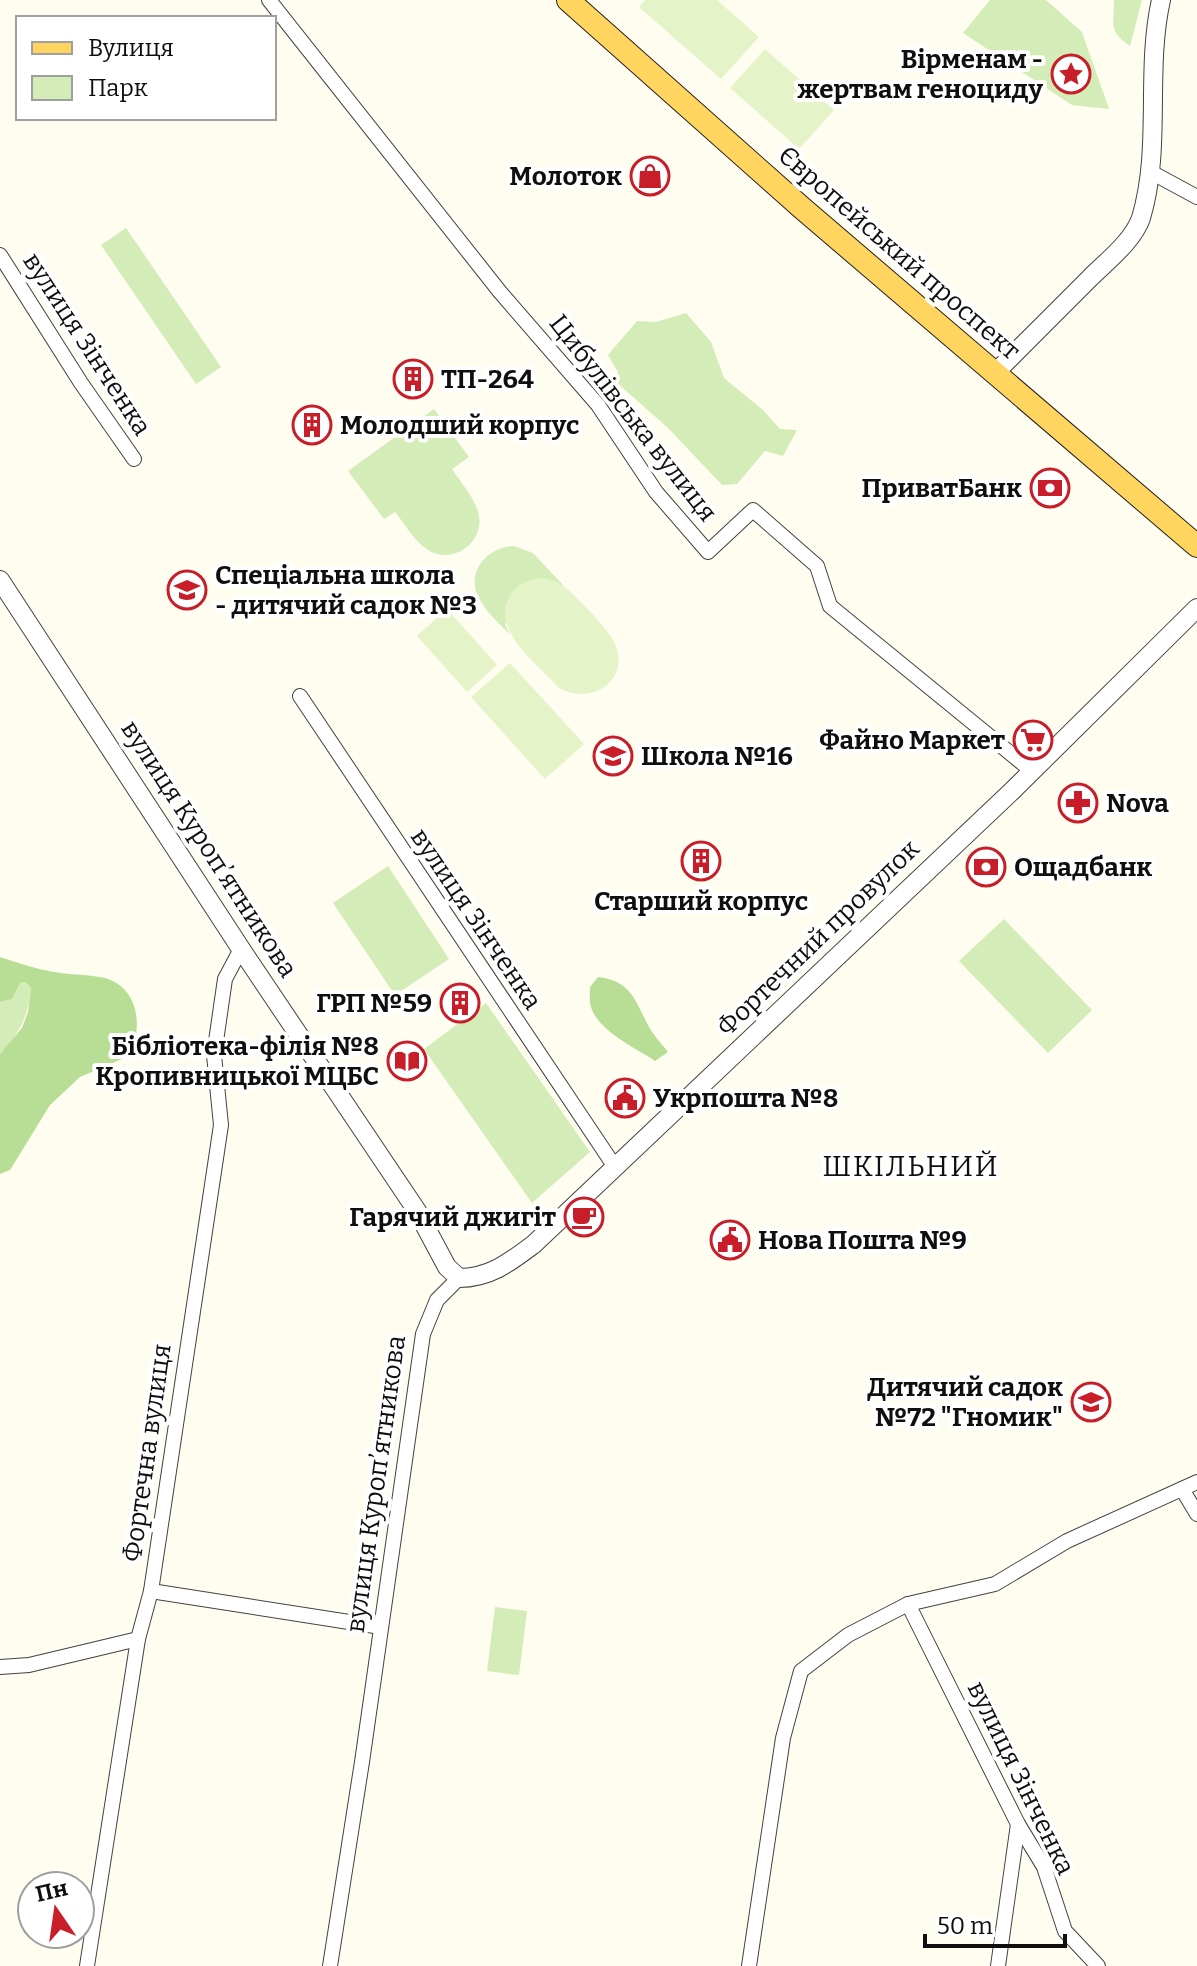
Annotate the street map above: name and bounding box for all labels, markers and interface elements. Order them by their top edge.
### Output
legend [16,16,276,120]
text: Вулиця [88,34,174,62]
place label: Вірменам - жертвам геноциду [797,44,1044,105]
place icon: Вірменам - жертвам геноциду [1050,53,1092,95]
text: Парк [88,74,148,102]
street label: Європейський проспект [772,140,1026,366]
shop icon: Молоток [629,155,671,197]
place label: Молоток [509,161,622,192]
street label: вулиця Зінченка [16,247,158,441]
street label: Цибулівська вулиця [543,308,723,528]
building icon: ТП-264 [392,358,434,400]
place label: ТП-264 [441,364,534,395]
building icon: Молодший корпус [291,404,333,446]
place label: Молодший корпус [340,410,579,441]
bank icon: ПриватБанк [1029,467,1071,509]
place label: ПриватБанк [862,473,1022,504]
place label: Спеціальна школа - дитячий садок №3 [215,560,477,621]
school or university icon: Спеціальна школа - дитячий садок №3 [166,569,208,611]
street label: вулиця Куропʼятникова [114,715,304,983]
supermarket icon: Файно Маркет [1012,719,1054,761]
place label: Файно Маркет [819,725,1005,756]
school or university icon: Школа №16 [592,735,634,777]
place label: Школа №16 [641,741,793,772]
pharmacy icon: Nova [1057,782,1099,824]
place label: Nova [1106,788,1169,819]
street label: вулиця Зінченка [404,823,548,1015]
street label: Фортечний провулок [710,833,926,1043]
building icon: Старший корпус [680,840,722,882]
bank icon: Ощадбанк [965,846,1007,888]
place label: Ощадбанк [1014,852,1152,883]
place label: Старший корпус [594,886,808,917]
building icon: ГРП №59 [439,982,481,1024]
place label: ГРП №59 [316,988,432,1019]
place label: Бібліотека-філія №8 Кропивницької МЦБС [95,1031,379,1092]
library icon: Бібліотека-філія №8 Кропивницької МЦБС [386,1040,428,1082]
public building icon: Укрпошта №8 [604,1077,646,1119]
place label: Укрпошта №8 [653,1083,838,1114]
district label: ШКІЛЬНИЙ [822,1150,1000,1183]
cafe icon: Гарячий джигіт [563,1196,605,1238]
place label: Гарячий джигіт [349,1202,556,1233]
public building icon: Нова Пошта №9 [709,1219,751,1261]
place label: Нова Пошта №9 [758,1225,967,1256]
street label: вулиця Куропʼятникова [340,1333,412,1635]
street label: Фортечна вулиця [116,1342,178,1564]
place label: Дитячий садок №72 "Гномик" [867,1372,1063,1433]
school or university icon: Дитячий садок №72 "Гномик" [1070,1381,1112,1423]
street label: вулиця Зінченка [961,1676,1081,1880]
north arrow [16,1870,96,1950]
text: Пн [33,1874,70,1908]
scale bar [925,1898,1065,1948]
text: 50 m [937,1912,993,1940]

